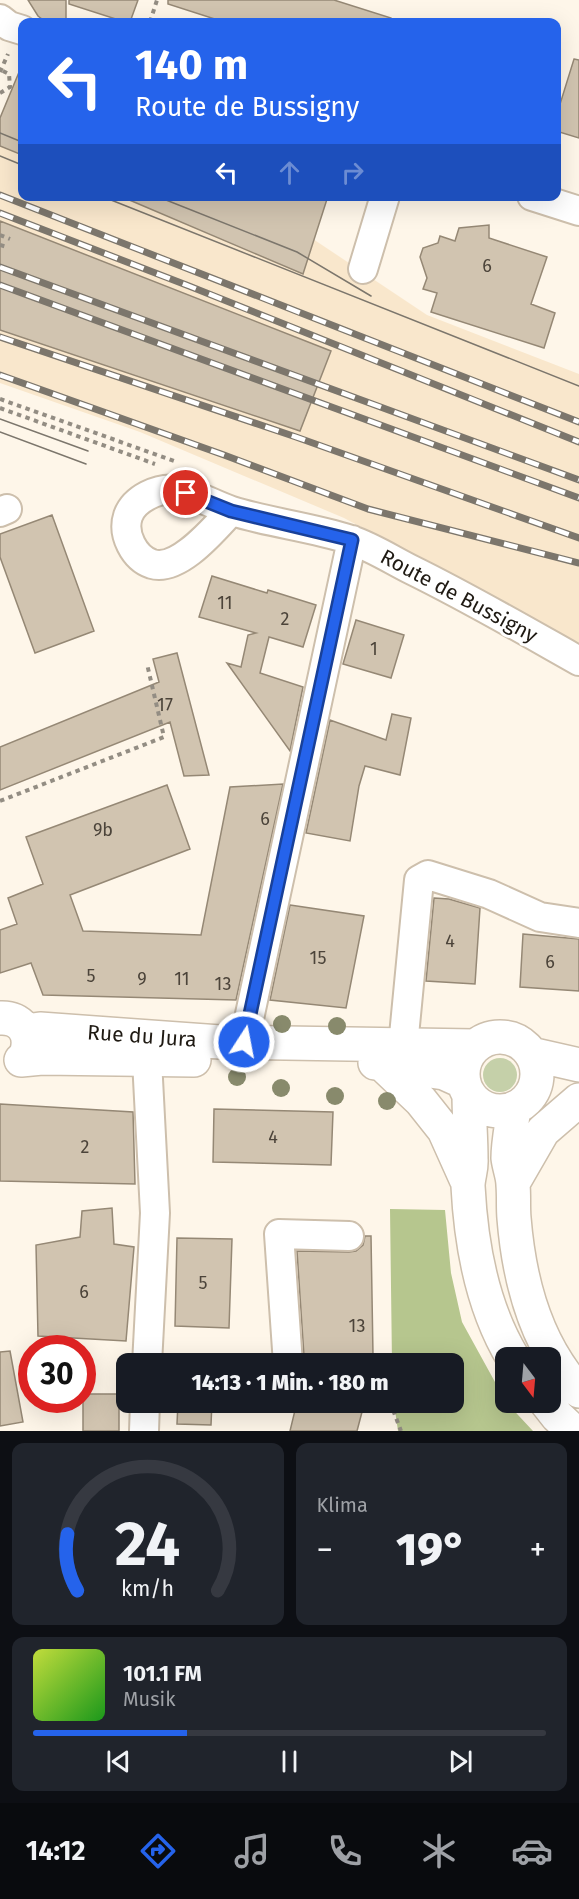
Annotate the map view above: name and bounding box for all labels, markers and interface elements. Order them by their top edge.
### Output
text: 140 m [135,40,248,90]
icon: left [36,42,114,120]
text: Route de Bussigny [135,91,359,123]
icon: left [210,156,243,189]
icon: ahead [273,156,306,189]
icon: right [336,156,369,189]
house number: 6 [482,255,492,277]
pin [160,467,211,518]
icon: arrive [169,476,202,509]
street label: Route de Bussigny [376,544,543,649]
house number: 11 [217,592,233,614]
house number: 2 [281,608,290,630]
house number: 1 [370,638,378,660]
house number: 17 [157,694,173,716]
house number: 6 [260,808,270,830]
house number: 9b [93,819,113,841]
house number: 4 [445,930,455,952]
house number: 15 [310,947,326,969]
house number: 6 [545,951,555,973]
house number: 5 [86,965,96,987]
house number: 9 [137,968,147,990]
house number: 11 [174,968,190,990]
house number: 13 [215,973,231,995]
position arrow [212,1010,276,1074]
street label: Rue du Jura [86,1019,198,1053]
house number: 4 [268,1126,278,1148]
house number: 2 [81,1136,90,1158]
house number: 5 [198,1272,208,1294]
house number: 6 [79,1281,89,1303]
house number: 13 [349,1315,365,1337]
speed limit sign: 30 [18,1335,96,1413]
north arrow [495,1347,561,1413]
map controls [495,1347,561,1413]
text: 14:13 · 1 Min. · 180 m [191,1369,389,1396]
text: Klima [317,1493,368,1517]
text: 24 [115,1507,181,1582]
text: 19° [396,1523,466,1577]
text: − [317,1530,333,1570]
text: + [530,1530,546,1570]
text: km/h [121,1576,174,1602]
text: 101.1 FM [123,1660,202,1687]
text: Musik [123,1687,175,1711]
icon: previous [102,1745,135,1778]
icon: pause [273,1745,306,1778]
icon: next [444,1745,477,1778]
icon: directions [137,1830,179,1872]
icon: music [231,1830,273,1872]
icon: phone [324,1830,366,1872]
icon: climate [418,1830,460,1872]
icon: car [511,1830,553,1872]
text: 14:12 [26,1835,86,1867]

